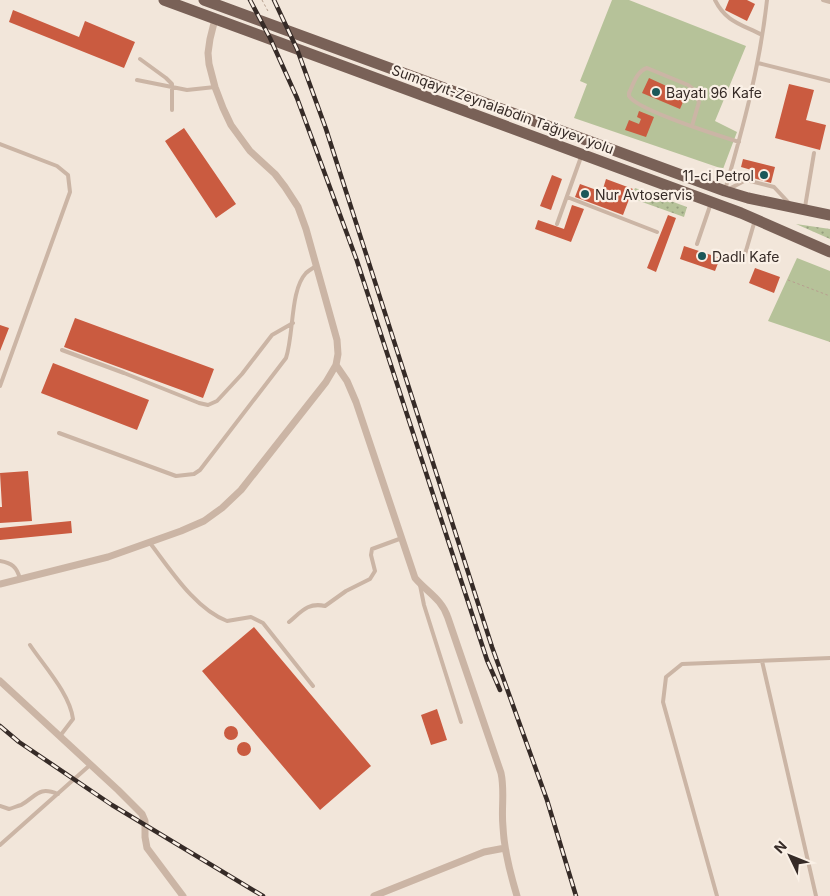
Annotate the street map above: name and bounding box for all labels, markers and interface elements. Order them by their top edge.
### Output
street label: Sumqayıt-Zeynalabdin Tağıyev yolu [390,61,616,157]
place label: Bayatı 96 Kafe [666,84,762,101]
marker: Bayatı 96 Kafe [650,86,662,98]
place label: 11-ci Petrol [682,167,754,184]
marker: 11-ci Petrol [758,169,770,181]
place label: Nur Avtoservis [595,186,692,203]
marker: Nur Avtoservis [579,188,591,200]
place label: Dadlı Kafe [712,248,779,265]
marker: Dadlı Kafe [696,250,708,262]
north arrow [765,831,815,881]
text: N [770,837,790,856]

